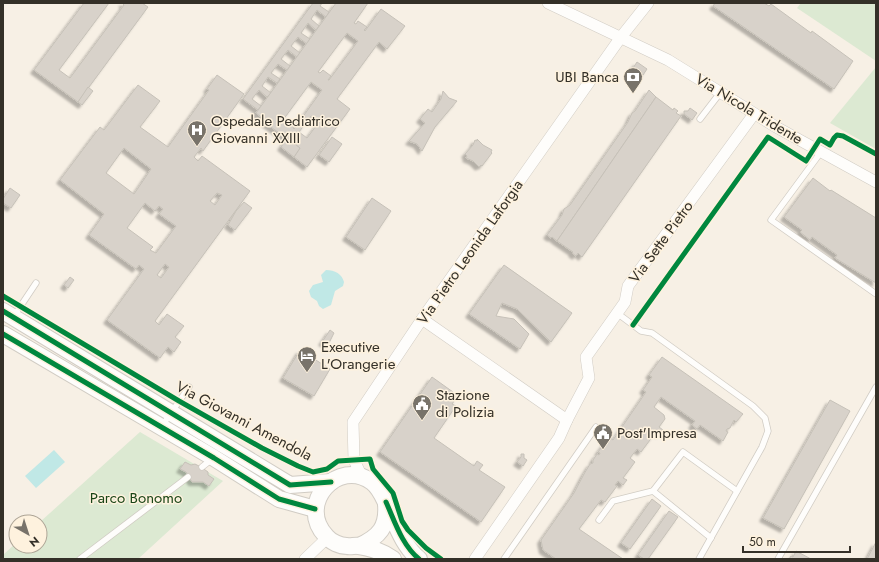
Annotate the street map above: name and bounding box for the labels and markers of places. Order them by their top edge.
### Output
place label: UBI Banca [555,66,619,88]
bank icon: UBI Banca [622,66,644,94]
place label: Ospedale Pediatrico Giovanni XXIII [211,110,340,149]
hospital icon: Ospedale Pediatrico Giovanni XXIII [186,119,208,147]
place label: Executive L'Orangerie [321,336,396,375]
hotel icon: Executive L'Orangerie [296,345,318,373]
place label: Stazione di Polizia [436,384,494,423]
public building icon: Stazione di Polizia [411,393,433,421]
public building icon: Post'Impresa [592,422,614,450]
place label: Post'Impresa [617,422,697,444]

